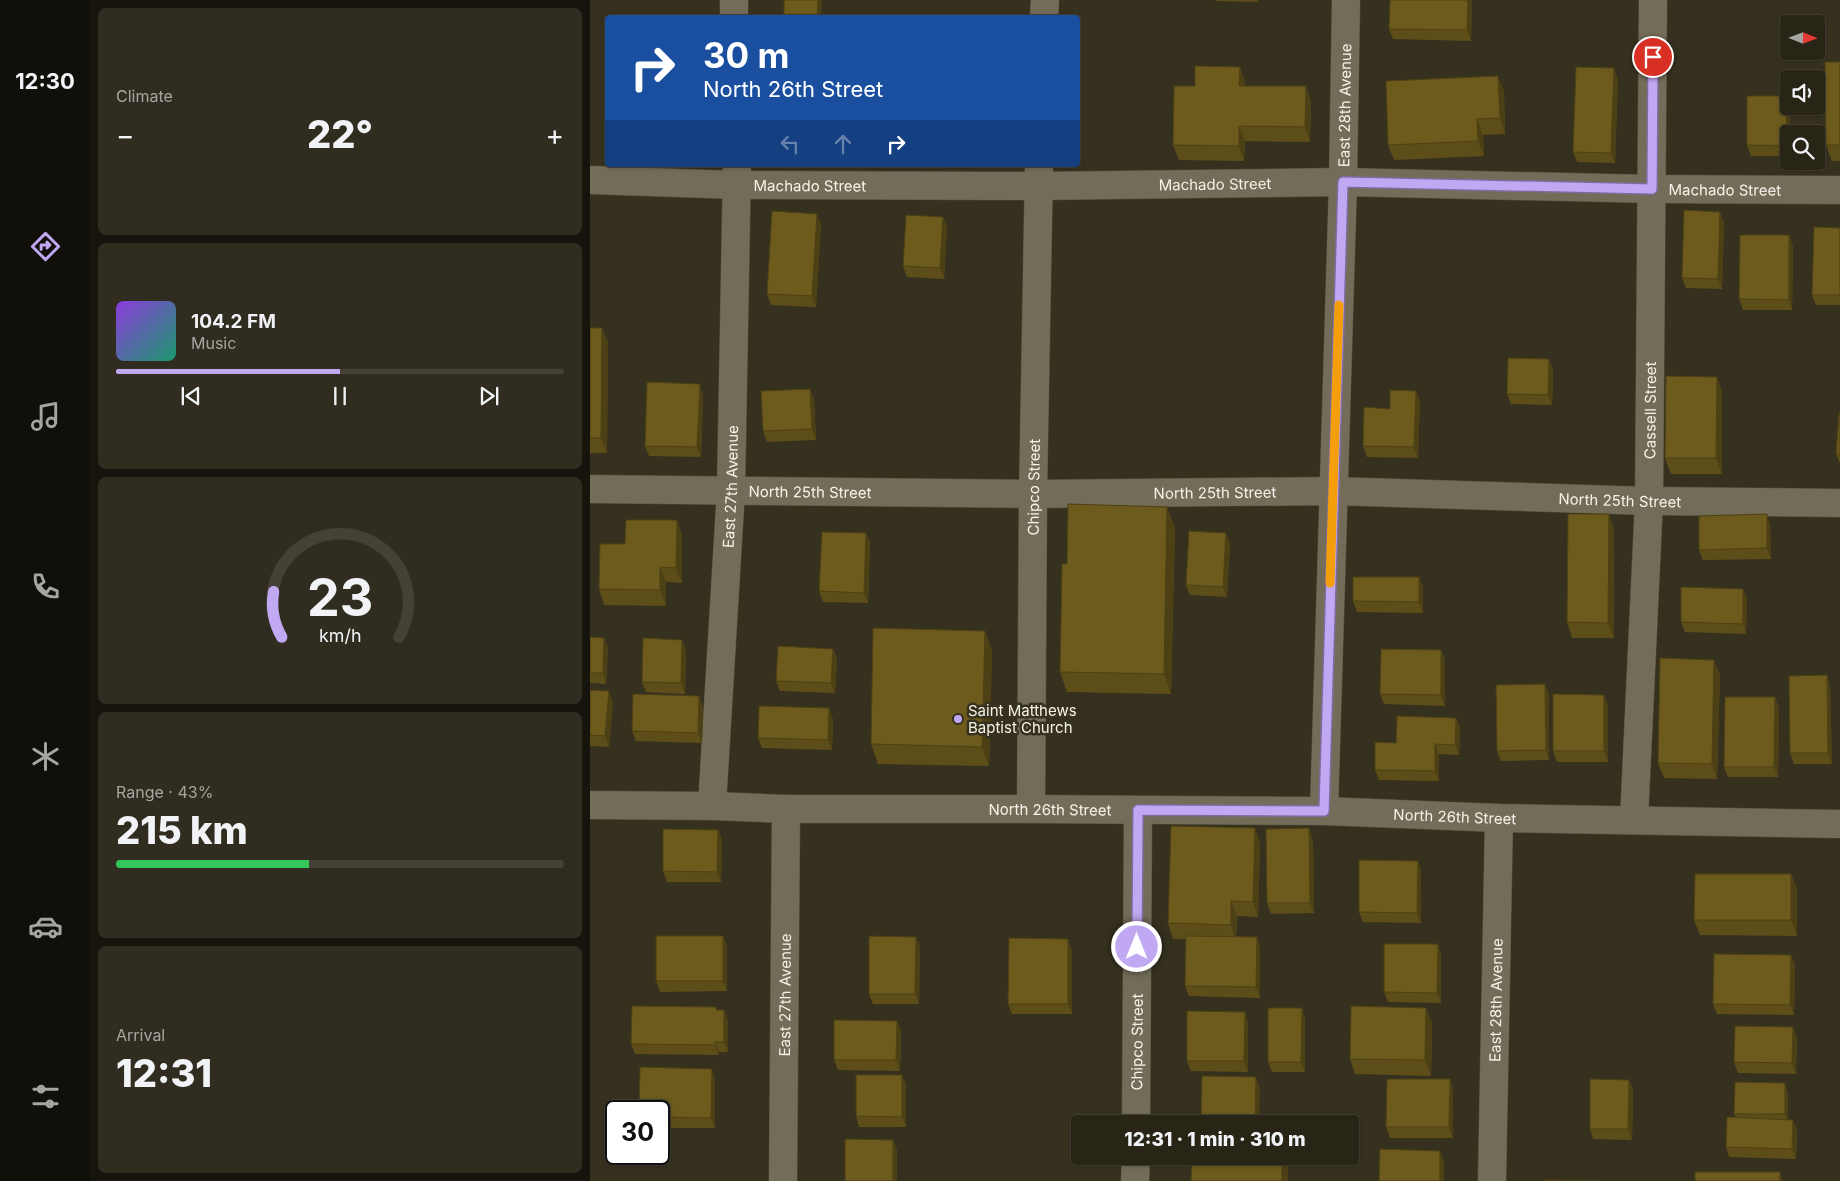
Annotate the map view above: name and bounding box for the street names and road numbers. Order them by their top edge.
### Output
street label: East 28th Avenue [1334,43,1355,167]
street label: Machado Street [1158,173,1271,194]
street label: Machado Street [754,176,866,195]
street label: Machado Street [1668,180,1781,199]
street label: Cassell Street [1640,361,1660,459]
street label: East 27th Avenue [718,425,742,549]
street label: Chipco Street [1023,438,1044,535]
street label: North 25th Street [748,481,872,502]
street label: North 25th Street [1153,482,1277,502]
street label: North 25th Street [1558,489,1681,511]
street label: North 26th Street [988,800,1112,819]
street label: North 26th Street [1393,804,1517,828]
street label: East 27th Avenue [775,933,794,1057]
street label: East 28th Avenue [1485,938,1506,1062]
street label: Chipco Street [1127,993,1146,1090]

